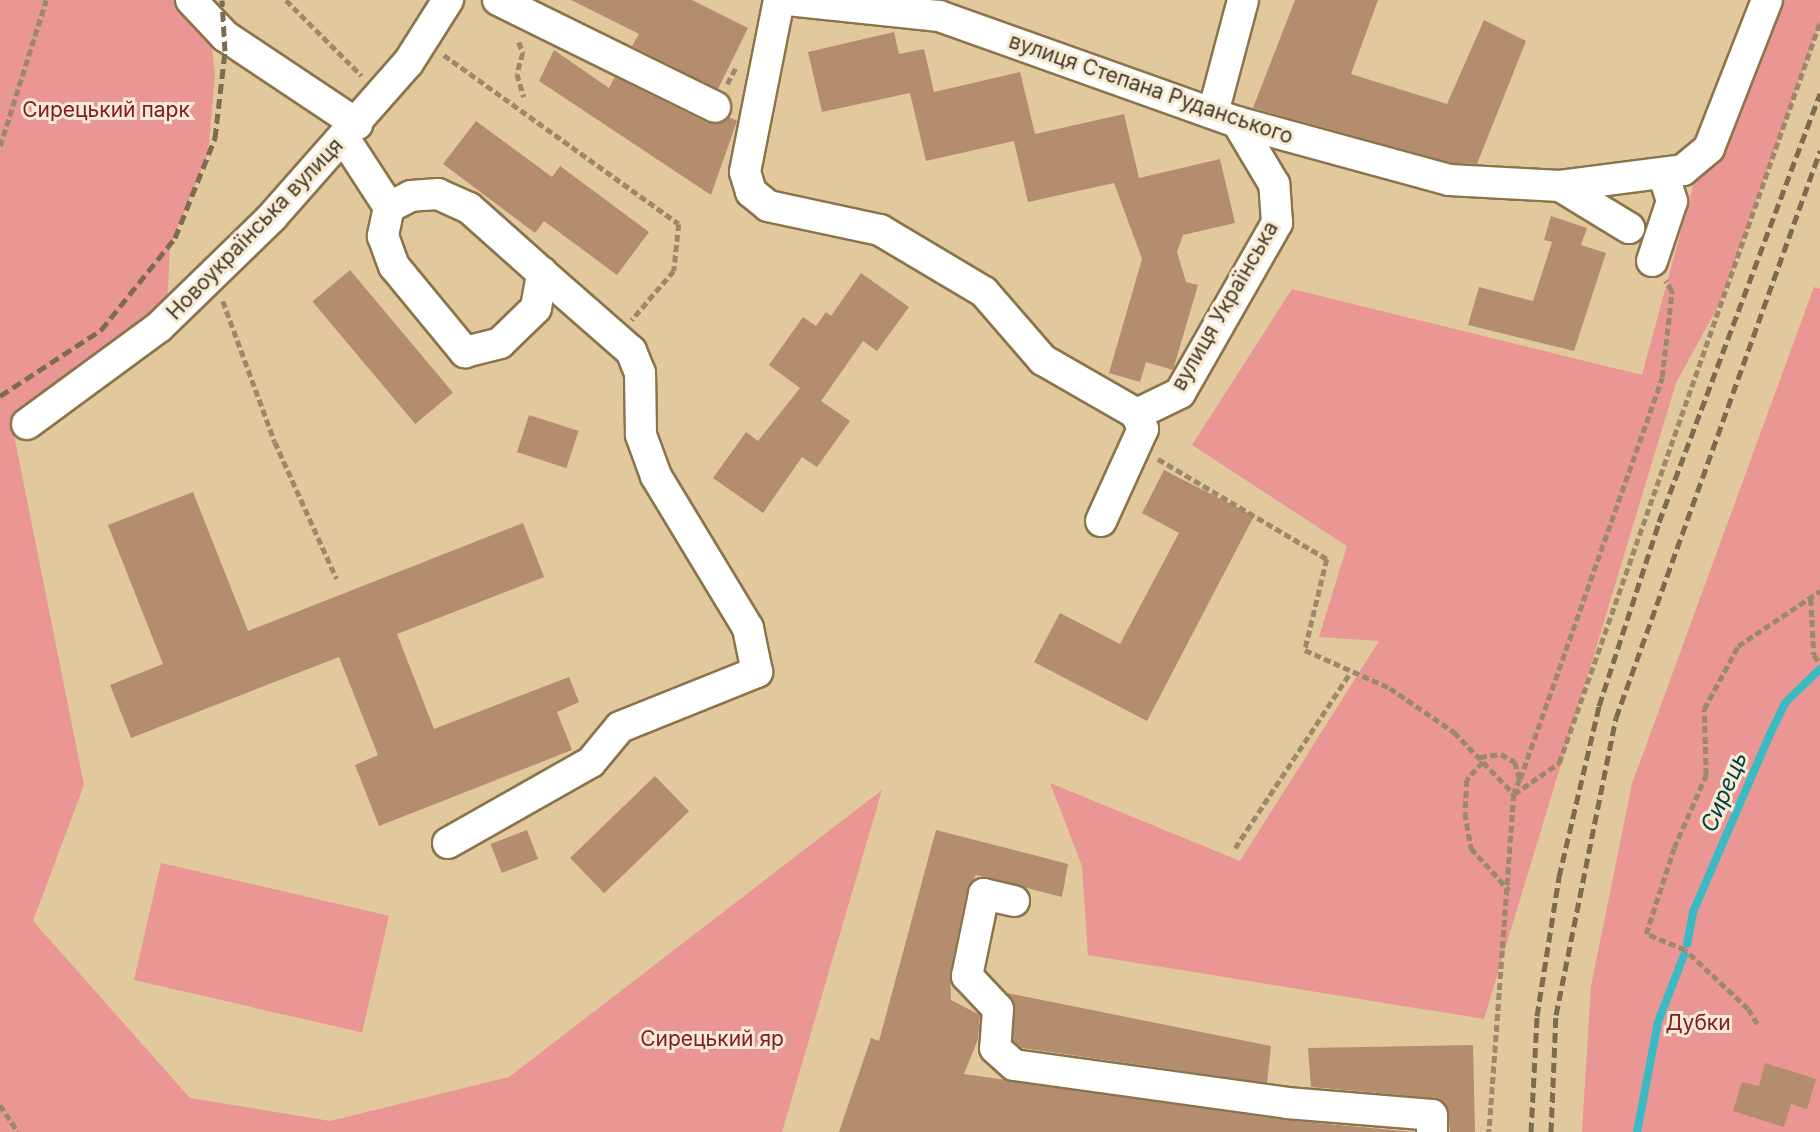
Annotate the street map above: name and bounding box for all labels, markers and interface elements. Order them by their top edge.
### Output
street label: вулиця Степана Руданського [1006,28,1296,150]
park label: Сирецький парк [22,97,190,123]
street label: Новоукраїнська вулиця [162,133,348,325]
street label: вулиця Українська [1166,217,1284,395]
water label: Сирець [1695,748,1753,836]
park label: Дубки [1665,1010,1731,1036]
park label: Сирецький яр [640,1026,784,1052]

